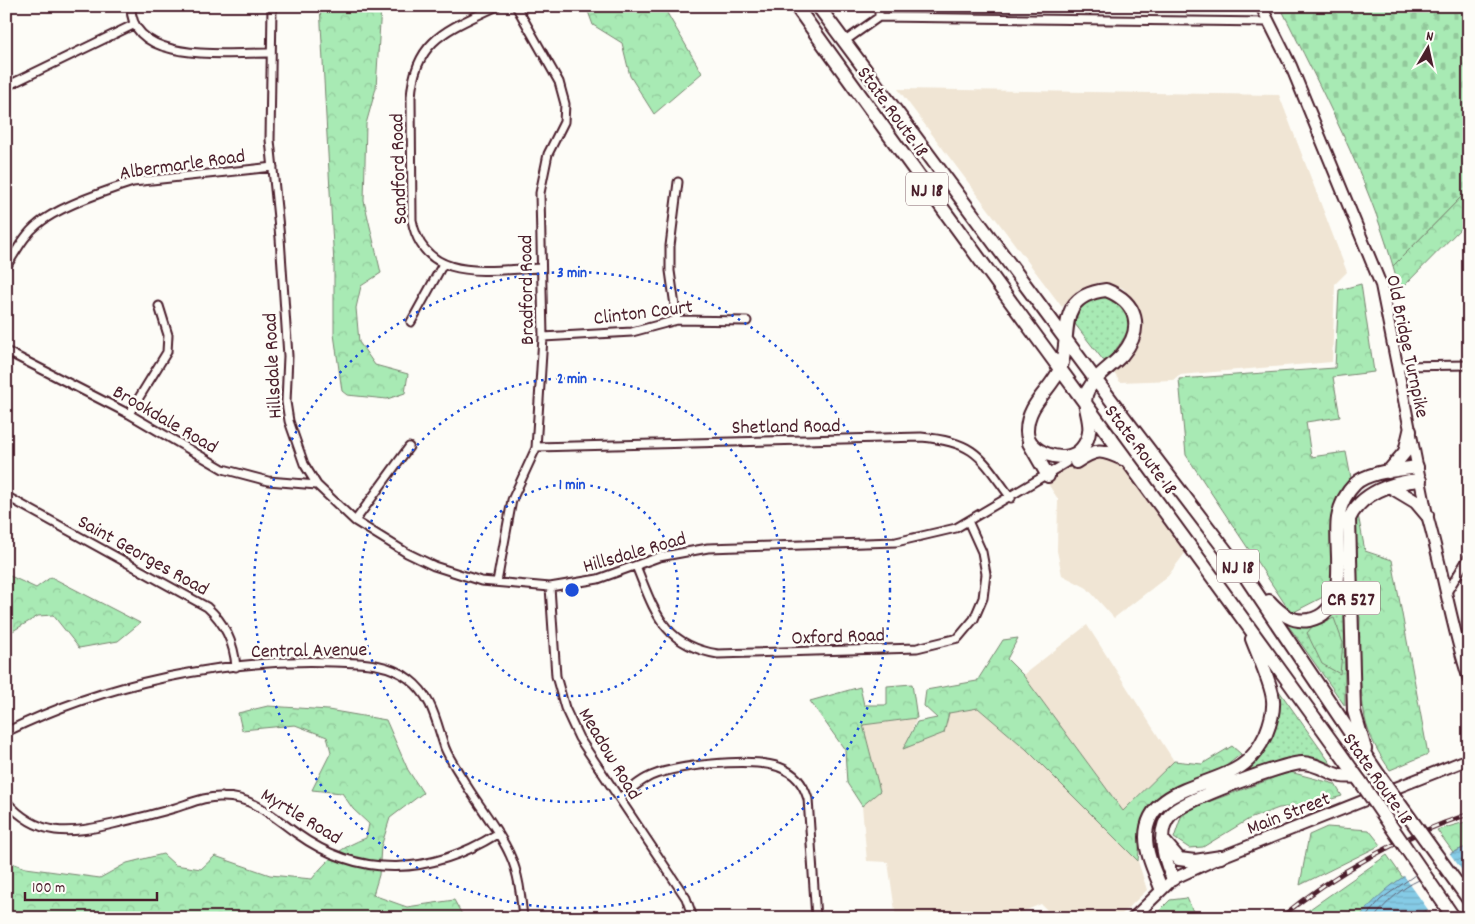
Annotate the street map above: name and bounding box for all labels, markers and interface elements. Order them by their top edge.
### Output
north arrow [1402,22,1452,72]
text: N [1425,27,1435,48]
street label: State Route 18 [849,61,934,164]
street label: Sandford Road [384,113,416,225]
street label: Albermarle Road [118,143,247,189]
road number: NJ 18 [906,172,948,205]
street label: Bradford Road [513,235,543,345]
text: 3 min [557,263,587,285]
street label: Old Bridge Turnpike [1377,273,1435,421]
street label: Clinton Court [592,294,695,334]
street label: Hillsdale Road [257,312,291,420]
text: 2 min [557,369,587,391]
street label: Brookdale Road [107,379,222,462]
street label: State Route 18 [1096,400,1183,502]
street label: Shetland Road [731,413,841,443]
text: 1 min [559,475,585,497]
street label: Saint Georges Road [72,509,213,604]
street label: Hillsdale Road [580,526,690,582]
road number: NJ 18 [1217,550,1259,582]
centre of rings [563,581,581,599]
road number: CR 527 [1322,582,1380,614]
street label: Oxford Road [791,622,885,654]
street label: Central Avenue [251,637,368,667]
street label: Meadow Road [570,703,647,806]
street label: State Route 18 [1334,728,1419,831]
street label: Myrtle Road [255,782,346,853]
street label: Main Street [1243,786,1335,843]
scale bar [25,869,158,901]
text: 100 m [32,878,65,900]

